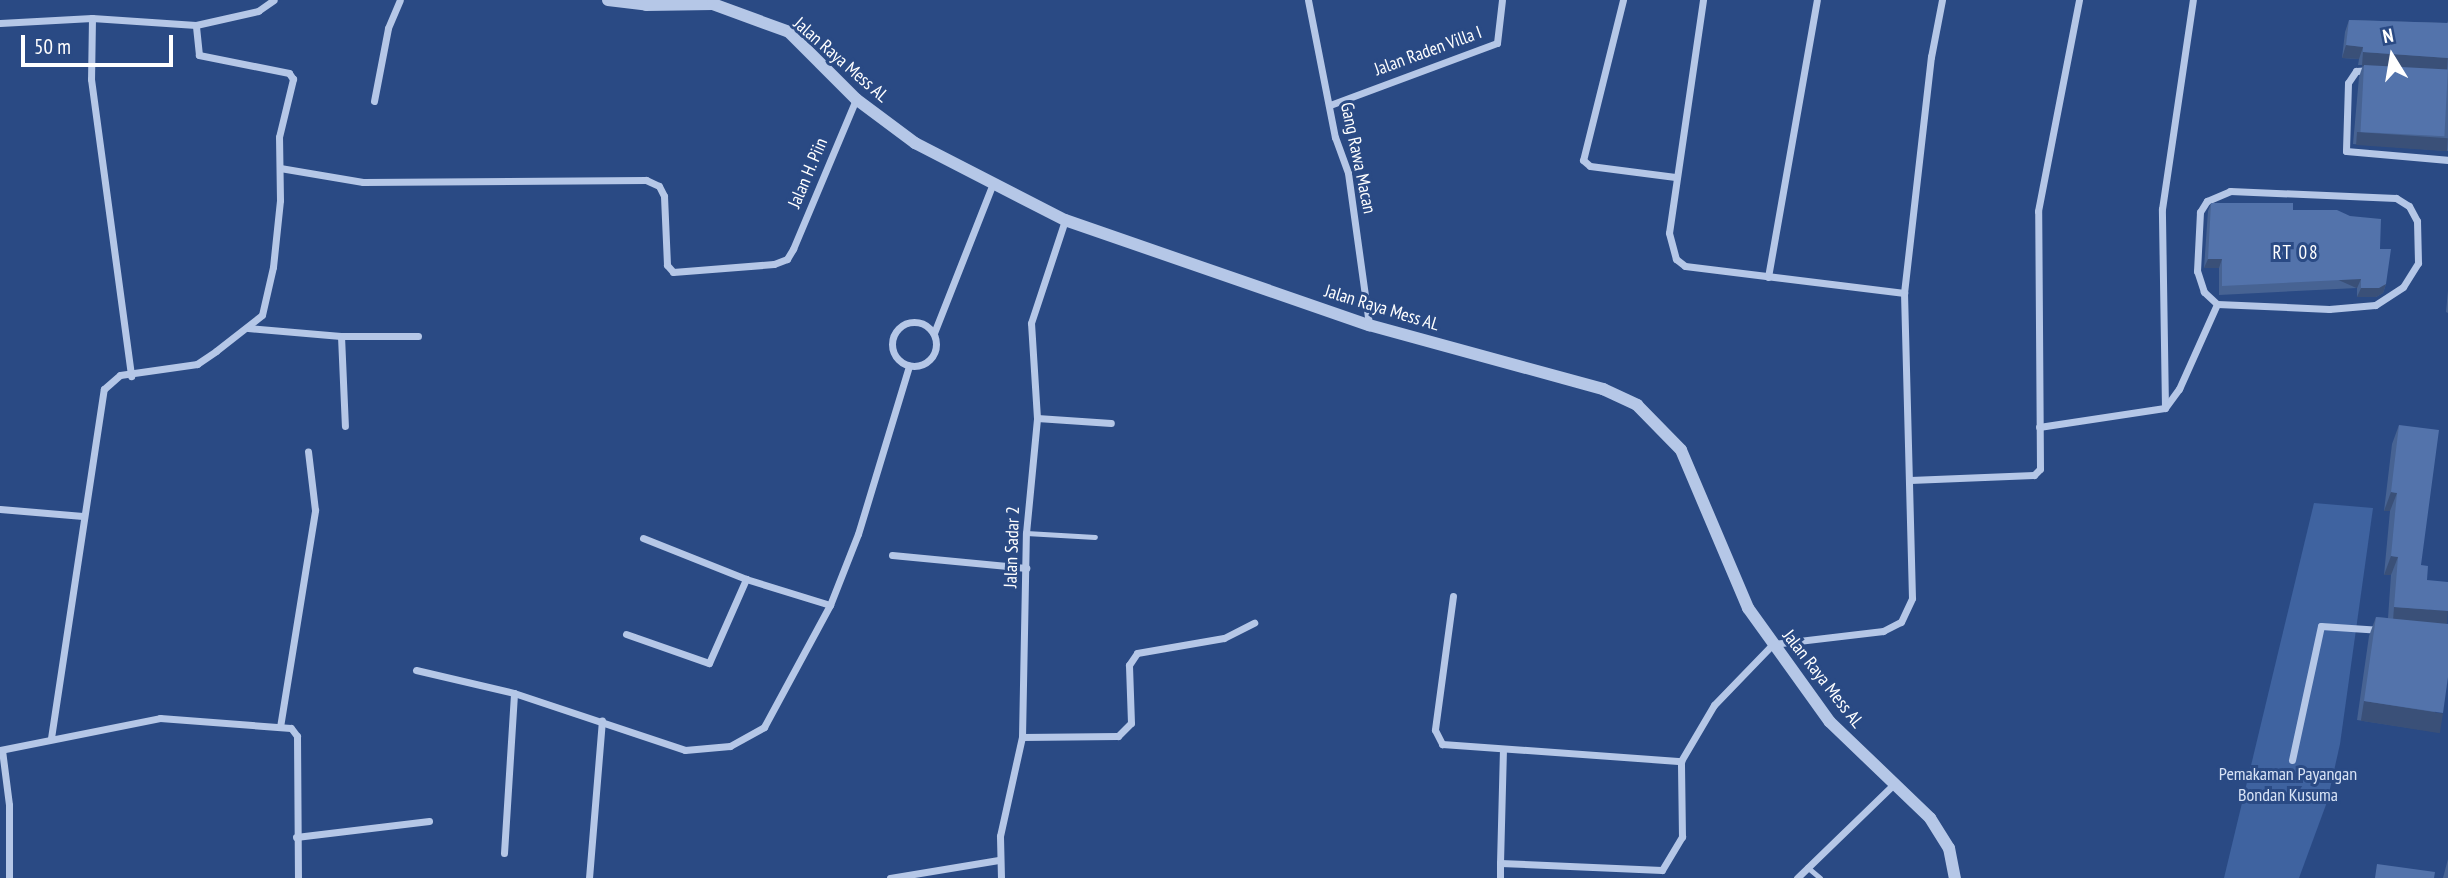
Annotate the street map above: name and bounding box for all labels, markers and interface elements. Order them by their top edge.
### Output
street label: Jalan Raya Mess AL [789,13,893,107]
scale bar [24,21,177,65]
street label: Jalan Raden Villa I [1371,21,1485,81]
north arrow [2357,21,2427,91]
text: N [2381,23,2395,48]
text: 50 m [34,33,71,60]
street label: Gang Rawa Macan [1336,100,1380,216]
street label: Jalan H. Piin [783,134,833,212]
district label: RT 08 [2273,242,2319,264]
street label: Jalan Raya Mess AL [1322,280,1442,336]
street label: Jalan Sadar 2 [1000,506,1024,588]
street label: Jalan Raya Mess AL [1778,625,1868,733]
park label: Pemakaman Payangan Bondan Kusuma [2219,764,2357,806]

